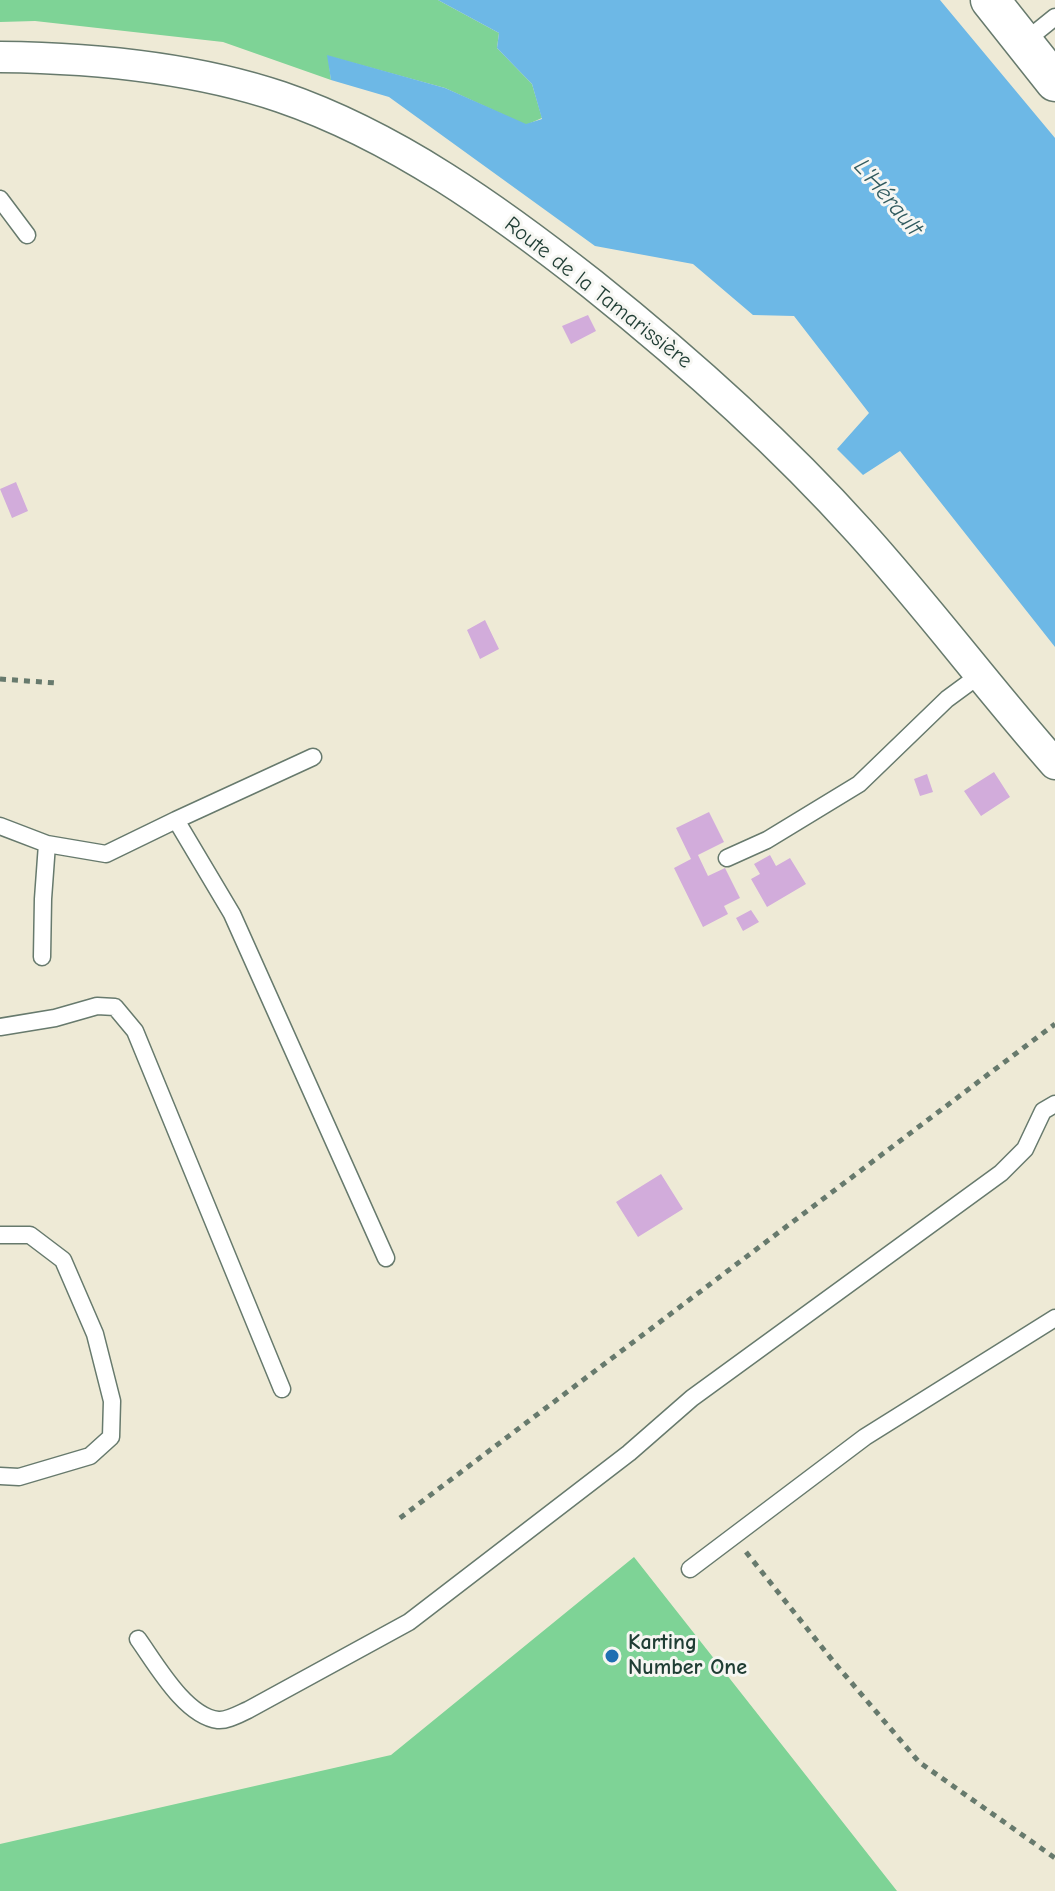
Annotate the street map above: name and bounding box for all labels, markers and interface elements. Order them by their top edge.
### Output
water label: L'Hérault [847,153,929,243]
street label: Route de la Tamarissière [499,211,697,375]
place label: Karting Number One [628,1630,747,1682]
marker: Karting Number One [603,1647,621,1665]

